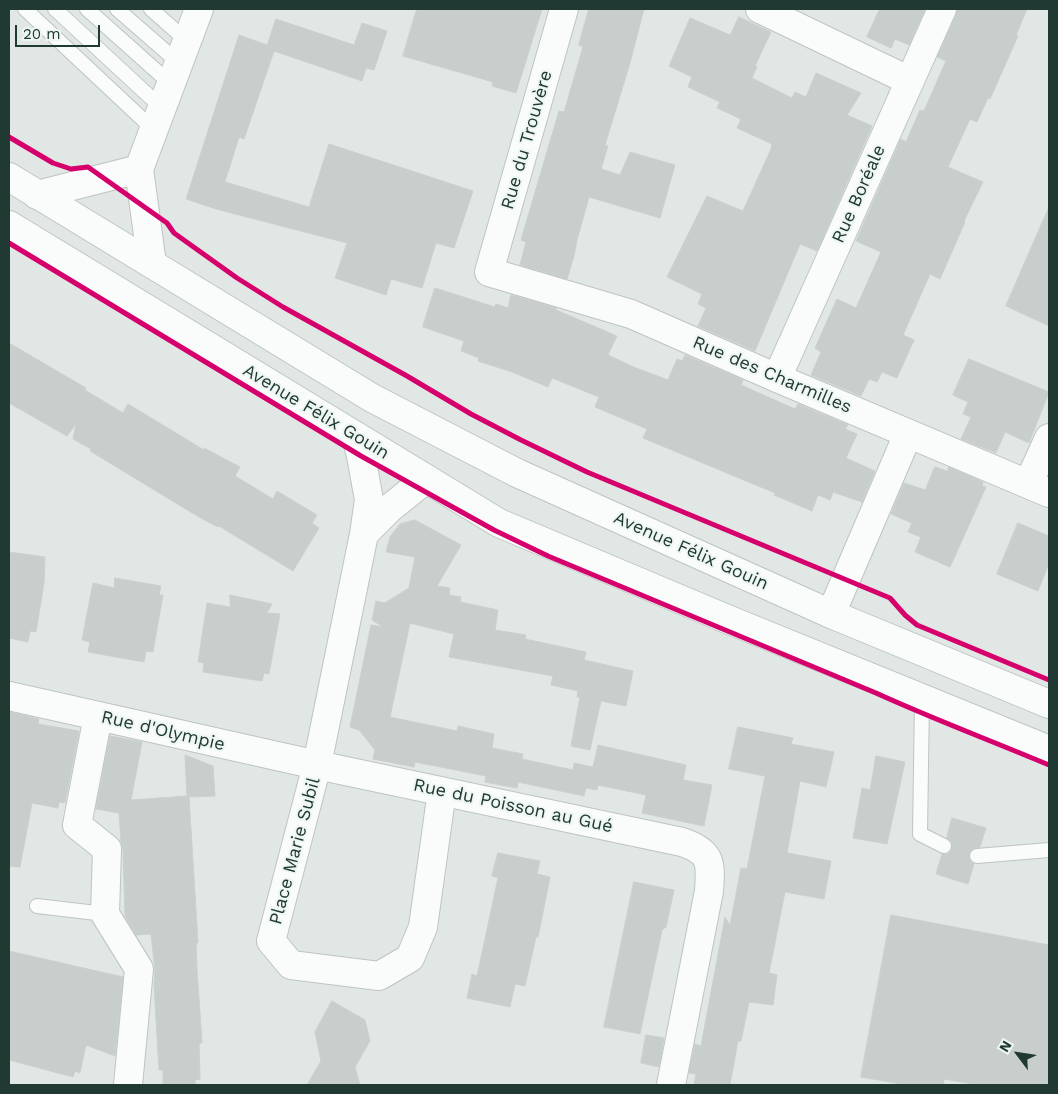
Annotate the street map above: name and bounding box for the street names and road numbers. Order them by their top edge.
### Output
street label: Rue du Trouvère [497,68,557,212]
street label: Rue Boréale [828,141,890,247]
street label: Rue des Charmilles [689,332,855,418]
street label: Avenue Félix Gouin [239,360,393,464]
street label: Avenue Félix Gouin [610,507,772,595]
street label: Rue d'Olympie [99,706,227,756]
street label: Rue du Poisson au Gué [411,774,615,838]
street label: Place Marie Subil [265,775,325,927]

